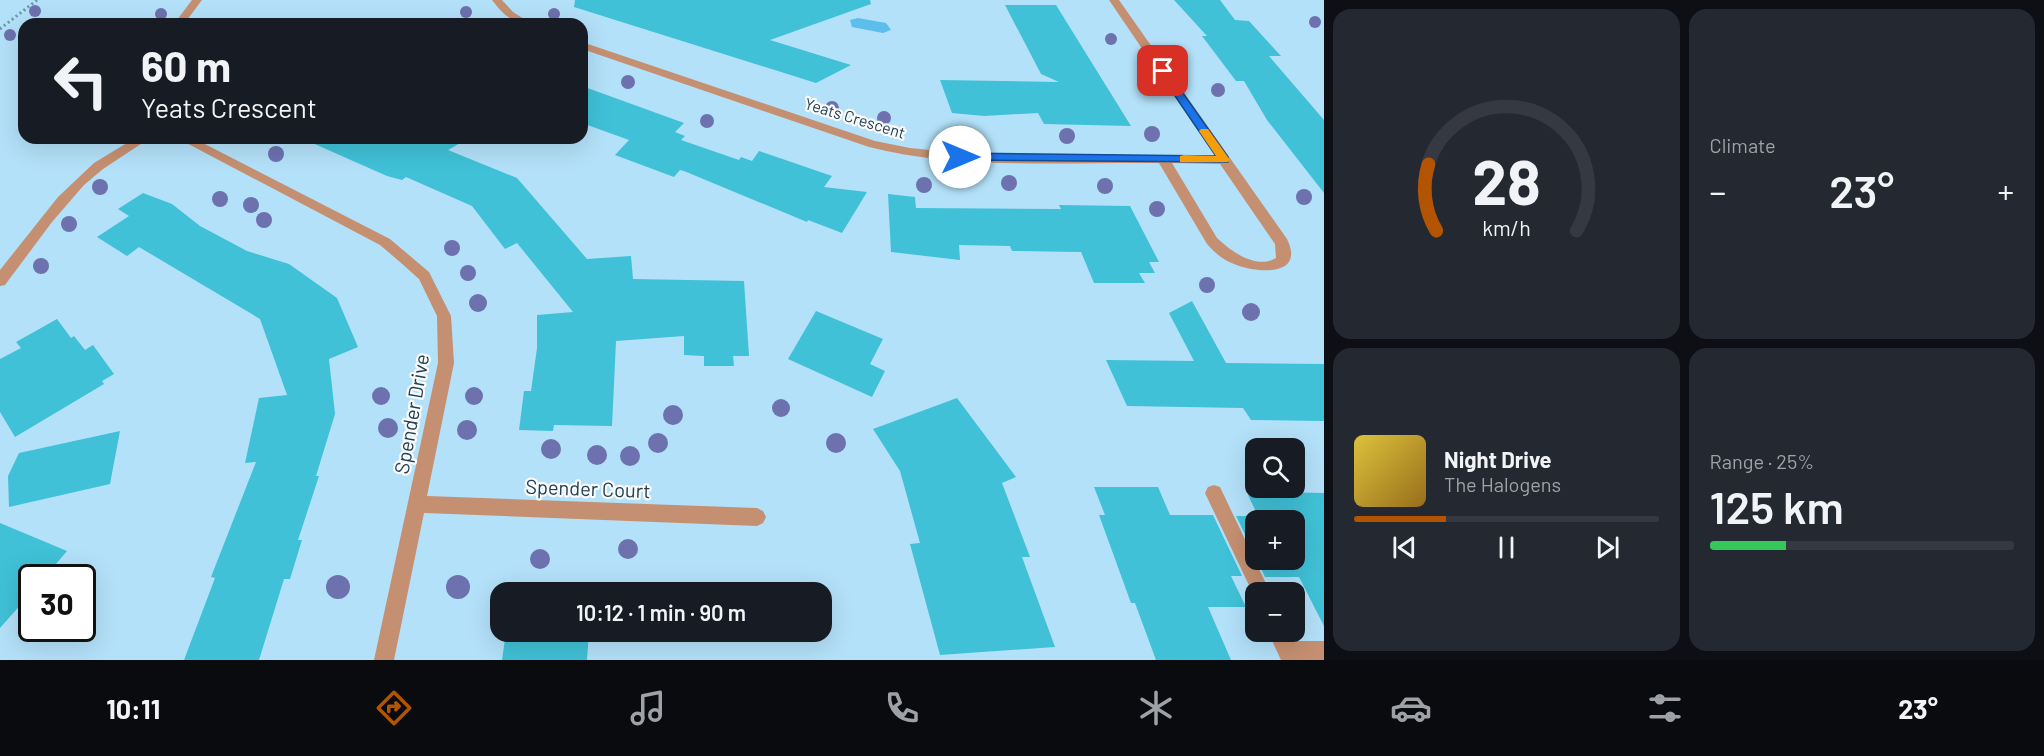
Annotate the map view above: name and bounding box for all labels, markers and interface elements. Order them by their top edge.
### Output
text: 60 m [141,40,231,90]
icon: left [42,42,120,120]
pin [1137,45,1188,96]
icon: arrive [1146,54,1179,87]
text: Yeats Crescent [141,91,317,123]
street label: Yeats Crescent [803,93,908,142]
position arrow [928,125,992,189]
text: Climate [1710,133,1776,157]
text: 28 [1472,143,1541,217]
text: 23° [1829,163,1894,217]
text: − [1710,171,1726,211]
text: + [1998,171,2014,211]
text: km/h [1482,215,1531,240]
street label: Spender Drive [389,352,433,476]
map controls [1245,438,1305,642]
button: search [1245,438,1305,498]
text: Night Drive [1444,446,1552,472]
text: Range · 25% [1710,449,1814,473]
text: The Halogens [1444,472,1561,496]
street label: Spender Court [525,474,651,502]
text: 125 km [1710,479,1844,533]
button: + [1245,510,1305,570]
icon: previous [1388,531,1421,564]
icon: pause [1490,531,1523,564]
icon: next [1591,531,1624,564]
speed limit sign: 30 [18,564,96,642]
button: − [1245,582,1305,642]
text: 10:12 · 1 min · 90 m [576,599,746,625]
icon: directions [373,687,415,729]
icon: music [627,687,669,729]
icon: phone [881,687,923,729]
icon: climate [1135,687,1177,729]
icon: car [1390,687,1432,729]
icon: filters [1644,687,1686,729]
text: 10:11 [106,692,160,724]
text: 23° [1898,692,1938,724]

